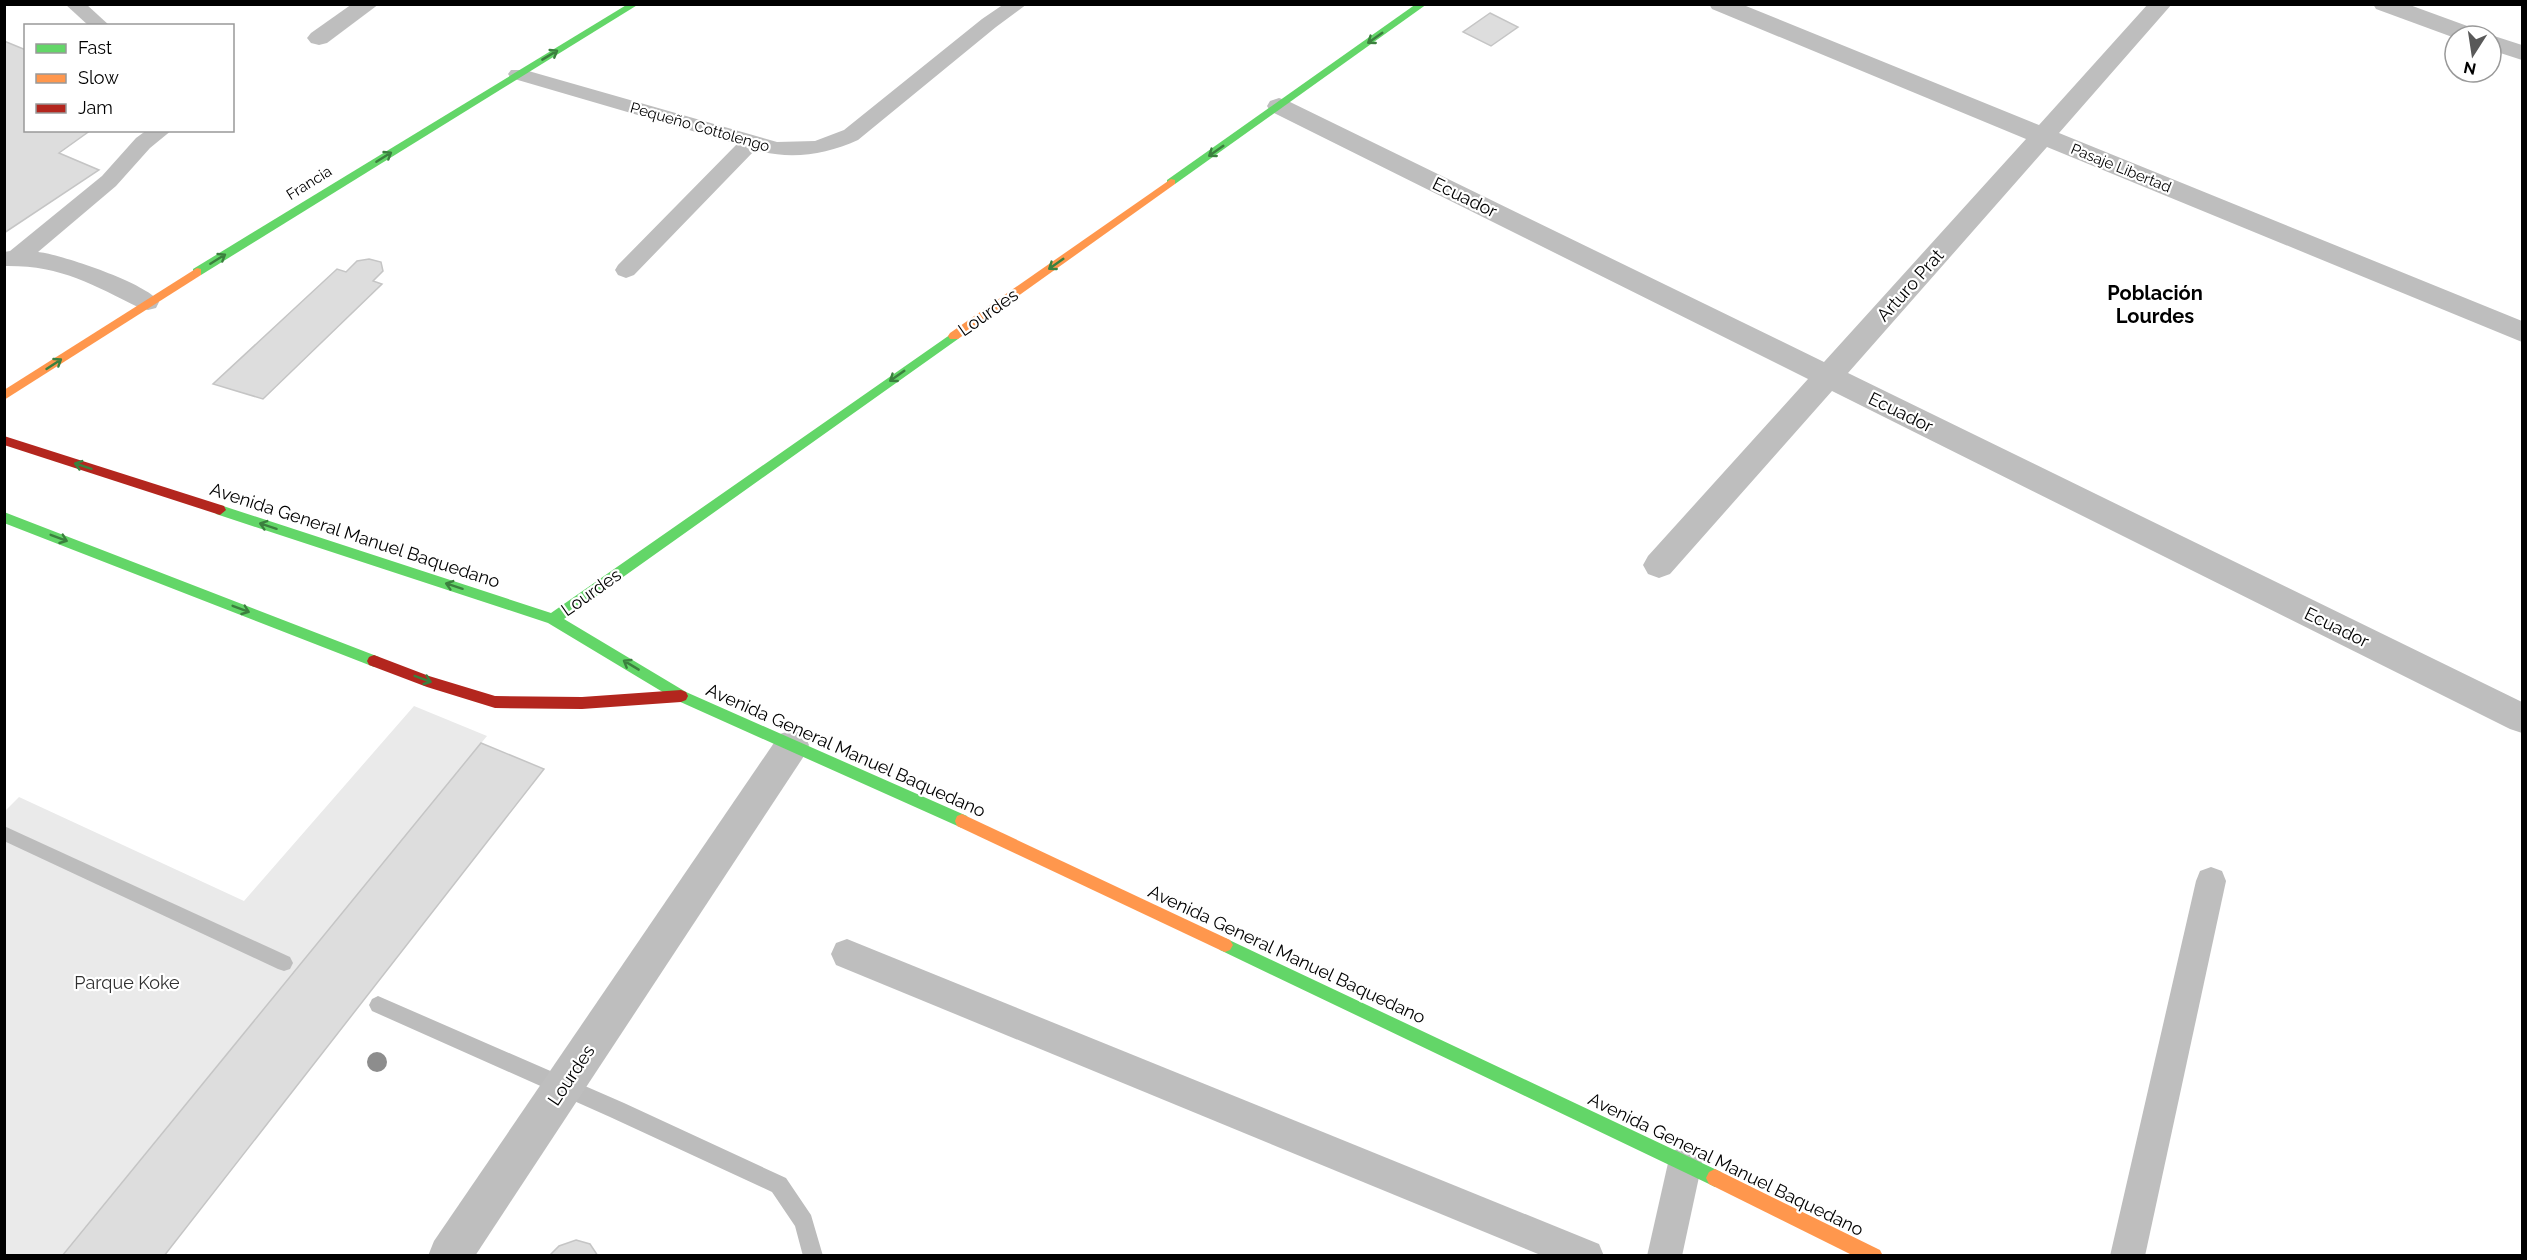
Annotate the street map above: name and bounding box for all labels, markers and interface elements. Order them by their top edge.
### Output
legend [24,24,234,132]
north arrow [2443,24,2503,84]
one-way arrow [1367,32,1383,44]
text: Fast [78,37,112,58]
one-way arrow [541,49,558,61]
text: N [2462,58,2478,79]
text: Slow [78,67,119,88]
text: Jam [78,97,113,118]
street label: Pequeño Cottolengo [628,98,772,156]
street label: Pasaje Libertad [2068,140,2174,196]
one-way arrow [1208,145,1224,157]
one-way arrow [375,150,392,162]
street label: Francia [283,162,335,204]
street label: Ecuador [1429,172,1501,222]
street label: Arturo Prat [1872,245,1948,325]
one-way arrow [209,253,226,265]
one-way arrow [1049,258,1065,270]
district label: Población Lourdes [2107,281,2203,328]
street label: Lourdes [954,284,1022,340]
one-way arrow [45,357,62,370]
one-way arrow [890,370,906,382]
street label: Ecuador [1865,387,1937,437]
one-way arrow [74,459,93,470]
street label: Avenida General Manuel Baquedano [207,478,503,592]
one-way arrow [259,520,278,531]
one-way arrow [49,534,68,545]
street label: Lourdes [557,564,625,620]
one-way arrow [445,580,464,591]
street label: Ecuador [2301,602,2373,652]
one-way arrow [231,604,250,615]
one-way arrow [623,659,640,671]
one-way arrow [413,675,432,686]
street label: Avenida General Manuel Baquedano [703,679,989,821]
street label: Avenida General Manuel Baquedano [1145,880,1429,1028]
park label: Parque Koke [74,972,180,993]
street label: Lourdes [543,1041,599,1109]
street label: Avenida General Manuel Baquedano [1585,1088,1867,1240]

